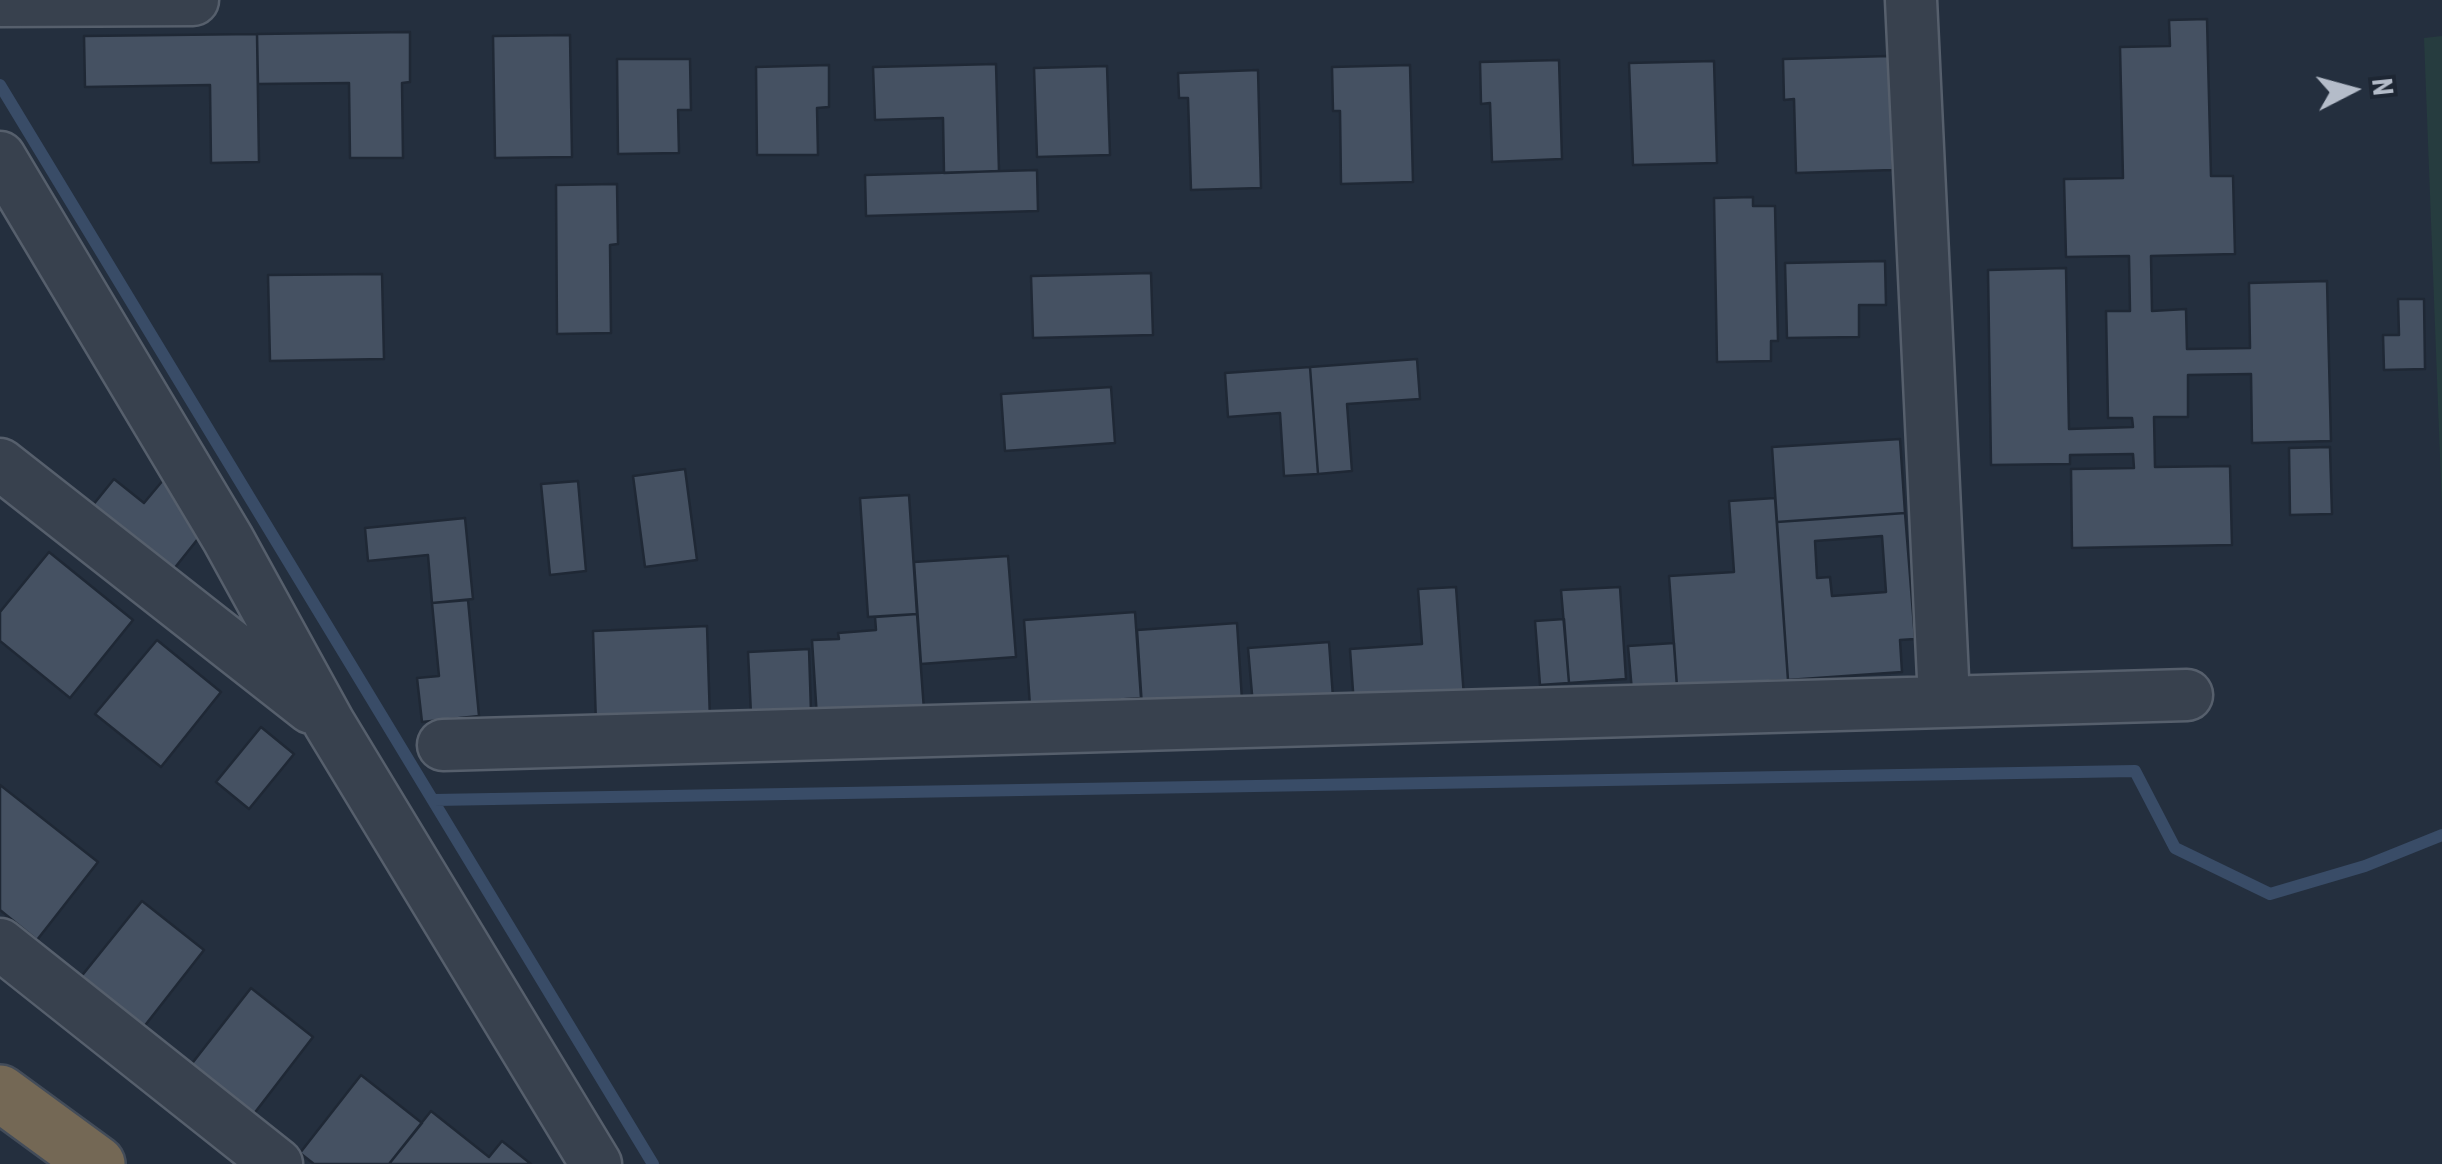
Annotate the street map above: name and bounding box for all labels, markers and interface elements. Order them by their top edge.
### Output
north arrow [2302,40,2402,140]
text: N [2365,77,2400,97]

